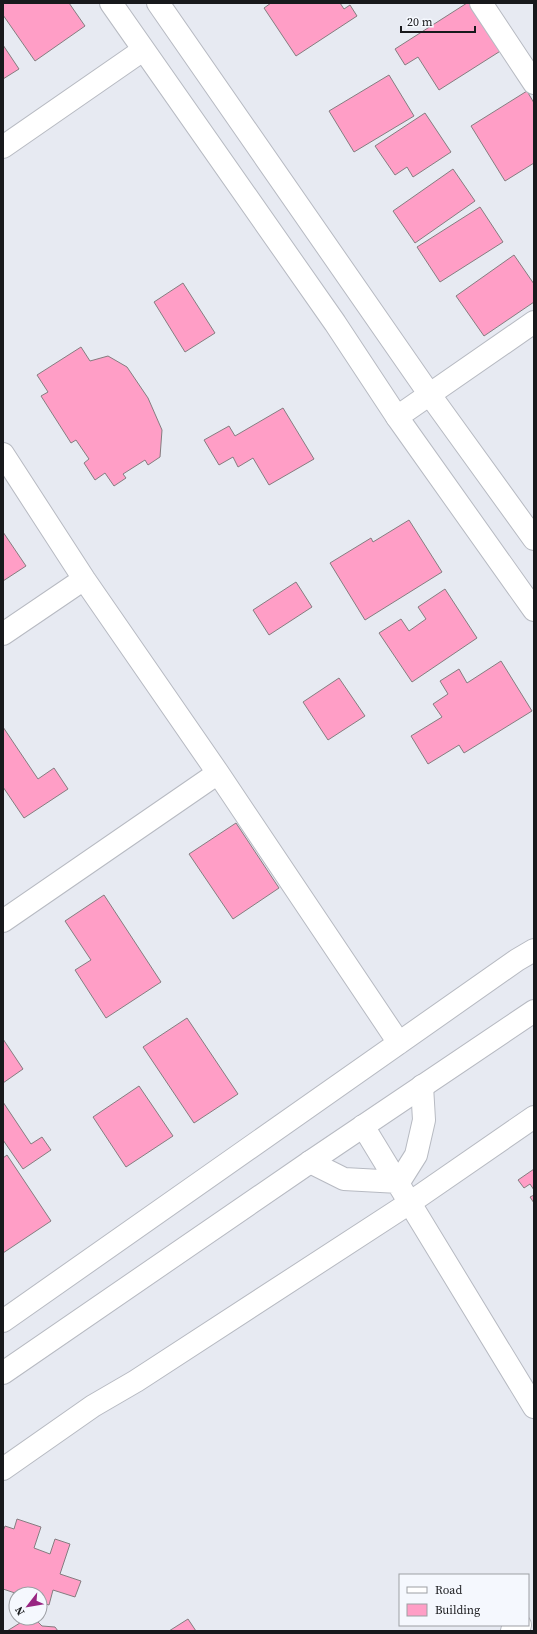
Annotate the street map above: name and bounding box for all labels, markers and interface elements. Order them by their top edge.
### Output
scale bar [401,8,475,34]
text: 20 m [407,14,433,30]
legend [399,1574,529,1626]
text: Road [435,1582,462,1598]
north arrow [8,1586,48,1626]
text: Building [435,1602,480,1618]
text: N [11,1604,28,1618]

